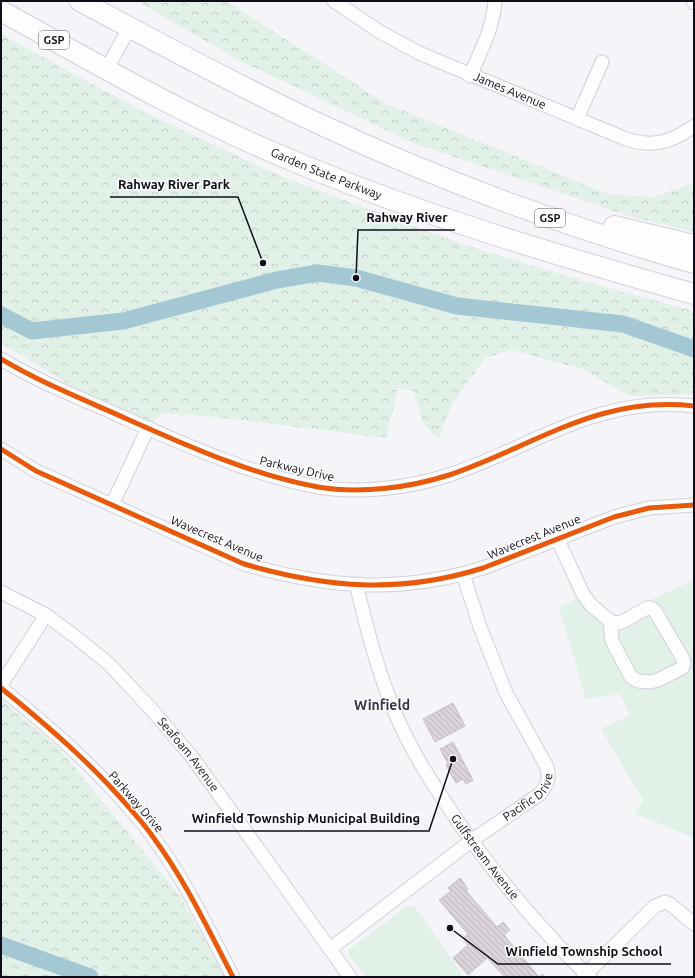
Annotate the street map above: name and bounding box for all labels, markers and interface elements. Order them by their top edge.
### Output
road number: GSP [39,31,69,49]
street label: James Avenue [472,69,548,111]
street label: Garden State Parkway [269,145,384,201]
callout: Rahway River Park [110,172,238,197]
text: Rahway River Park [118,177,231,191]
callout: Rahway River [358,205,455,230]
road number: GSP [535,209,565,227]
text: Rahway River [366,210,448,224]
street label: Parkway Drive [259,454,336,483]
street label: Wavecrest Avenue [485,512,582,561]
street label: Wavecrest Avenue [169,513,265,564]
district label: Winfield [354,697,410,713]
street label: Seafoam Avenue [155,715,222,794]
street label: Parkway Drive [106,769,166,835]
street label: Pacific Drive [500,773,554,823]
callout: Winfield Township Municipal Building [184,806,429,831]
text: Winfield Township Municipal Building [192,811,420,825]
street label: Gulfstream Avenue [449,812,522,902]
callout: Winfield Township School [498,939,671,964]
text: Winfield Township School [506,944,662,958]

